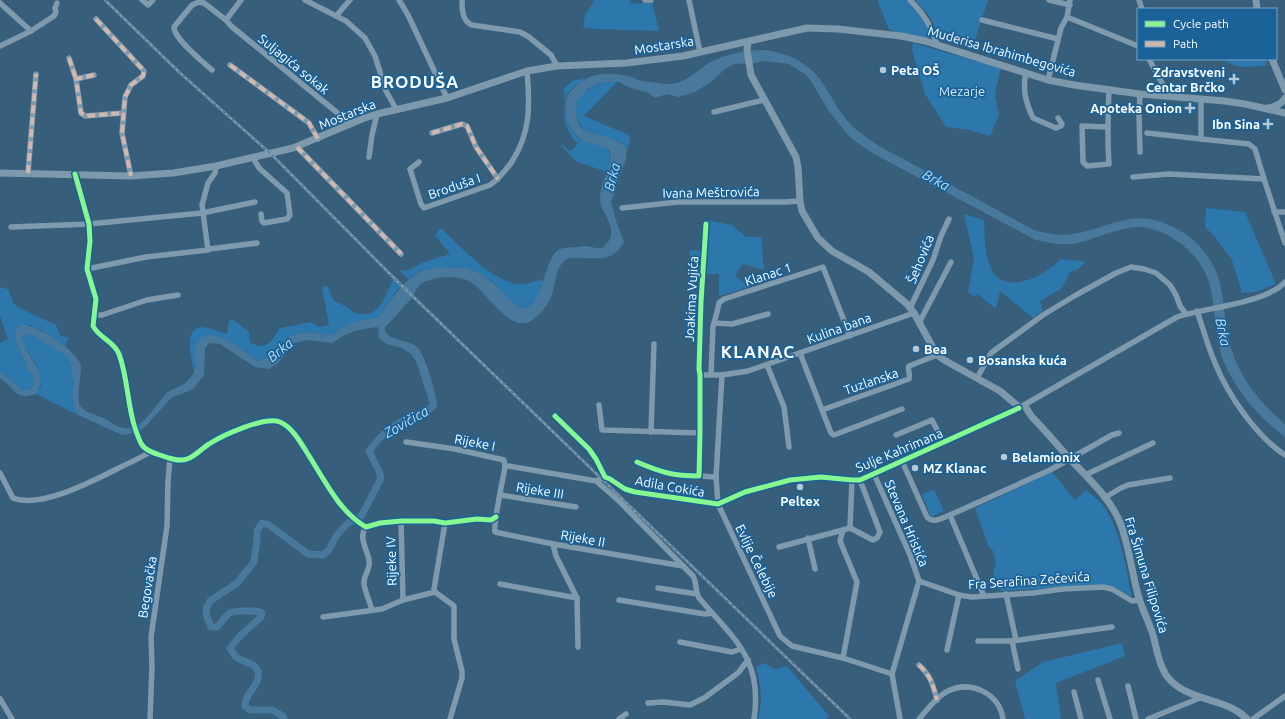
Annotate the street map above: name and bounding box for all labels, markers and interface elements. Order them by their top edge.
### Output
legend [1137,8,1277,60]
text: Cycle path [1173,17,1229,30]
street label: Muderisa Ibrahimbegovića [926,23,1078,79]
street label: Suljagića sokak [256,31,332,97]
street label: Mostarska [633,33,695,57]
text: Path [1173,37,1198,50]
place label: Peta OŠ [891,62,940,77]
marker: Peta OŠ [878,65,888,75]
place label: Zdravstveni Centar Brčko [1146,65,1225,94]
district label: BRODUŠA [371,72,459,91]
marker: Zdravstveni Centar Brčko [1228,73,1240,85]
park label: Mezarje [939,84,985,98]
street label: Mostarska [317,96,377,132]
place label: Apoteka Onion [1090,101,1182,115]
marker: Apoteka Onion [1185,103,1195,113]
place label: Ibn Sina [1212,117,1260,131]
marker: Ibn Sina [1263,119,1273,129]
water label: Brka [601,161,624,193]
water label: Brka [920,166,953,194]
street label: Broduša I [426,171,482,201]
street label: Ivana Meštrovića [662,184,760,200]
street label: Šehovića [904,233,936,285]
street label: Joakima Vujića [682,256,700,342]
street label: Klanac 1 [743,260,793,288]
street label: Kulina bana [805,310,873,346]
water label: Brka [1212,316,1234,348]
water label: Brka [264,335,296,365]
district label: KLANAC [721,342,795,361]
place label: Bea [924,342,947,356]
marker: Bea [911,344,921,354]
place label: Bosanska kuća [978,353,1067,367]
marker: Bosanska kuća [965,355,975,365]
street label: Tuzlanska [842,365,900,397]
water label: Zovičica [380,403,432,442]
street label: Sulje Kahrimana [853,425,945,475]
street label: Rijeke I [453,431,497,453]
place label: Belamionix [1012,450,1080,464]
marker: Belamionix [999,452,1009,462]
place label: MZ Klanac [923,461,987,475]
marker: MZ Klanac [910,463,920,473]
street label: Adila Cokića [634,473,706,499]
street label: Stevana Hristića [882,477,932,569]
street label: Rijeke III [515,479,565,501]
marker: Peltex [795,482,805,492]
place label: Peltex [780,494,820,508]
street label: Fra Šimuna Filipovića [1123,515,1171,635]
street label: Evlije Čelebije [733,522,781,600]
street label: Rijeke II [560,527,606,549]
street label: Rijeke IV [383,535,399,586]
street label: Begovačka [135,555,159,619]
street label: Fra Serafina Zečevića [968,569,1090,591]

